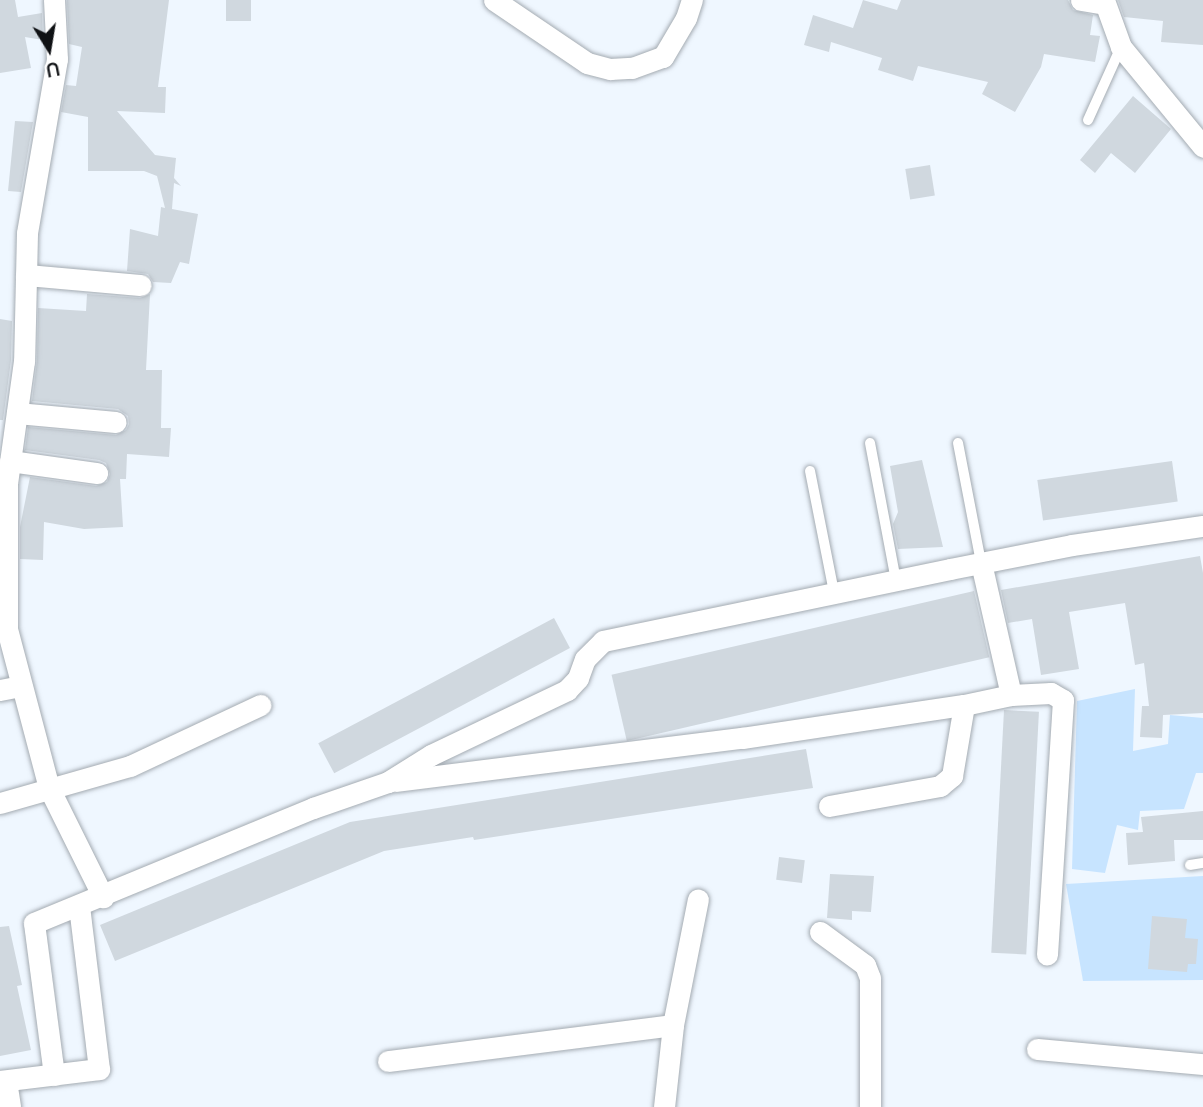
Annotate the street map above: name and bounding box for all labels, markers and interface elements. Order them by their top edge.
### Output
north arrow [14,14,84,84]
text: U [44,56,62,84]

